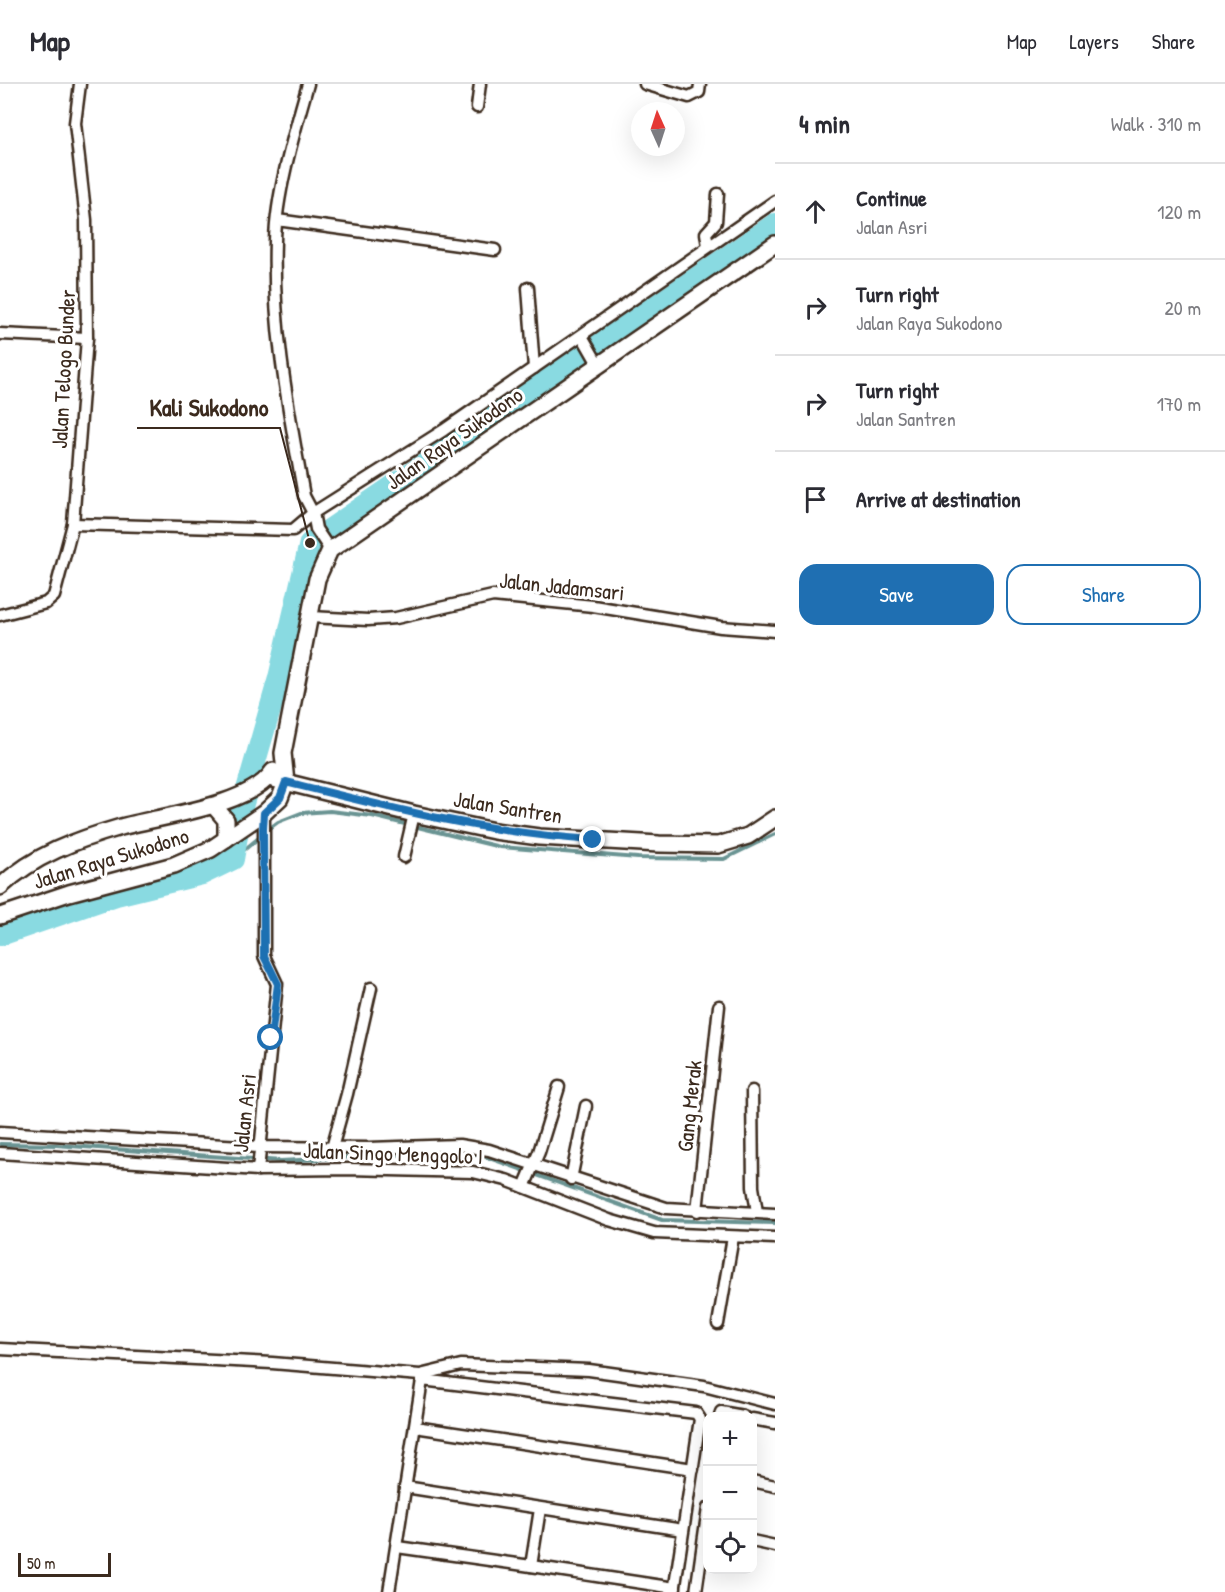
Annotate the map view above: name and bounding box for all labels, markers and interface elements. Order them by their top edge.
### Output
text: Map [30,22,70,60]
text: Map [1007,27,1036,56]
text: Layers [1069,27,1119,56]
text: Share [1152,27,1195,56]
north arrow [631,102,685,156]
text: 4 min [799,106,850,141]
text: Walk · 310 m [1111,110,1201,137]
text: Continue [856,183,927,213]
icon: ahead [799,195,832,228]
text: 120 m [1157,198,1201,225]
text: Jalan Asri [856,213,928,240]
text: Turn right [856,279,939,309]
street label: Jalan Telogo Bunder [44,288,82,449]
icon: right [799,291,832,324]
text: 20 m [1164,294,1201,321]
text: Jalan Raya Sukodono [856,309,1002,336]
text: Turn right [856,375,939,405]
street label: Jalan Raya Sukodono [379,379,529,496]
callout: Kali Sukodono [137,386,280,428]
icon: right [799,387,832,420]
text: 170 m [1157,390,1201,417]
text: Kali Sukodono [149,391,269,423]
text: Jalan Santren [856,405,956,432]
icon: arrive [799,483,832,516]
text: Arrive at destination [856,484,1021,514]
button: Save [799,564,994,625]
button: Share [1006,564,1201,625]
street label: Jalan Jadamsari [498,565,626,607]
street label: Jalan Santren [452,784,564,830]
street label: Jalan Raya Sukodono [30,820,192,896]
route end [579,826,605,852]
route start [257,1024,283,1050]
street label: Gang Merak [669,1059,709,1153]
street label: Jalan Asri [225,1072,263,1154]
street label: Jalan Singo Menggolo I [302,1135,484,1171]
map controls [703,1412,757,1574]
button: + [703,1412,757,1466]
button: − [703,1466,757,1520]
button: locate [703,1520,757,1574]
scale bar [18,1550,111,1578]
text: 50 m [27,1552,56,1574]

